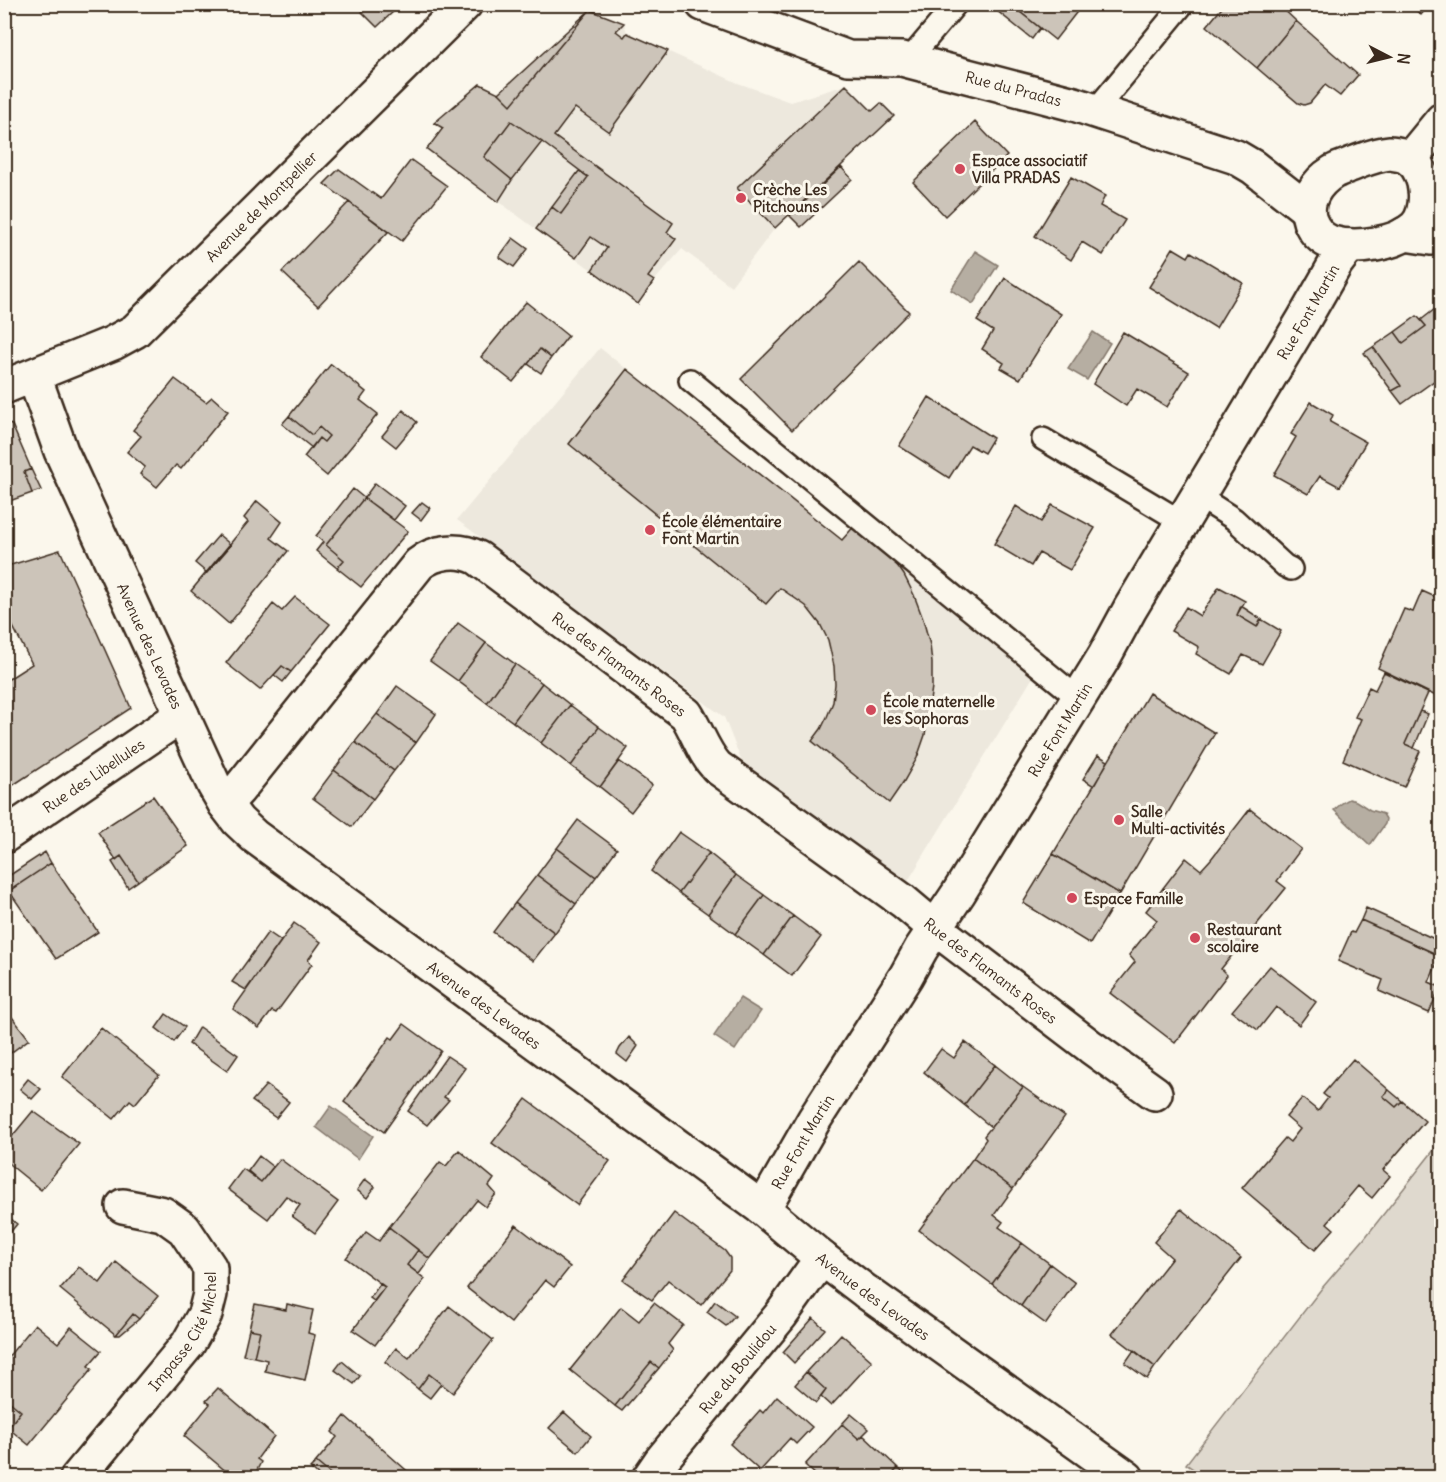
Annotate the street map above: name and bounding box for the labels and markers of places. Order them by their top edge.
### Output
place label: Espace associatif Villa PRADAS [972,151,1088,187]
marker: Espace associatif Villa PRADAS [953,162,967,176]
place label: Crèche Les Pitchouns [753,180,827,216]
marker: Crèche Les Pitchouns [734,191,748,205]
place label: École élémentaire Font Martin [662,511,782,548]
marker: École élémentaire Font Martin [643,523,657,537]
place label: École maternelle les Sophoras [883,691,995,729]
marker: École maternelle les Sophoras [864,703,878,717]
place label: Salle Multi-activités [1131,802,1225,838]
marker: Salle Multi-activités [1112,813,1126,827]
place label: Espace Famille [1084,889,1183,909]
marker: Espace Famille [1065,891,1079,905]
place label: Restaurant scolaire [1207,920,1283,956]
marker: Restaurant scolaire [1188,931,1202,945]

